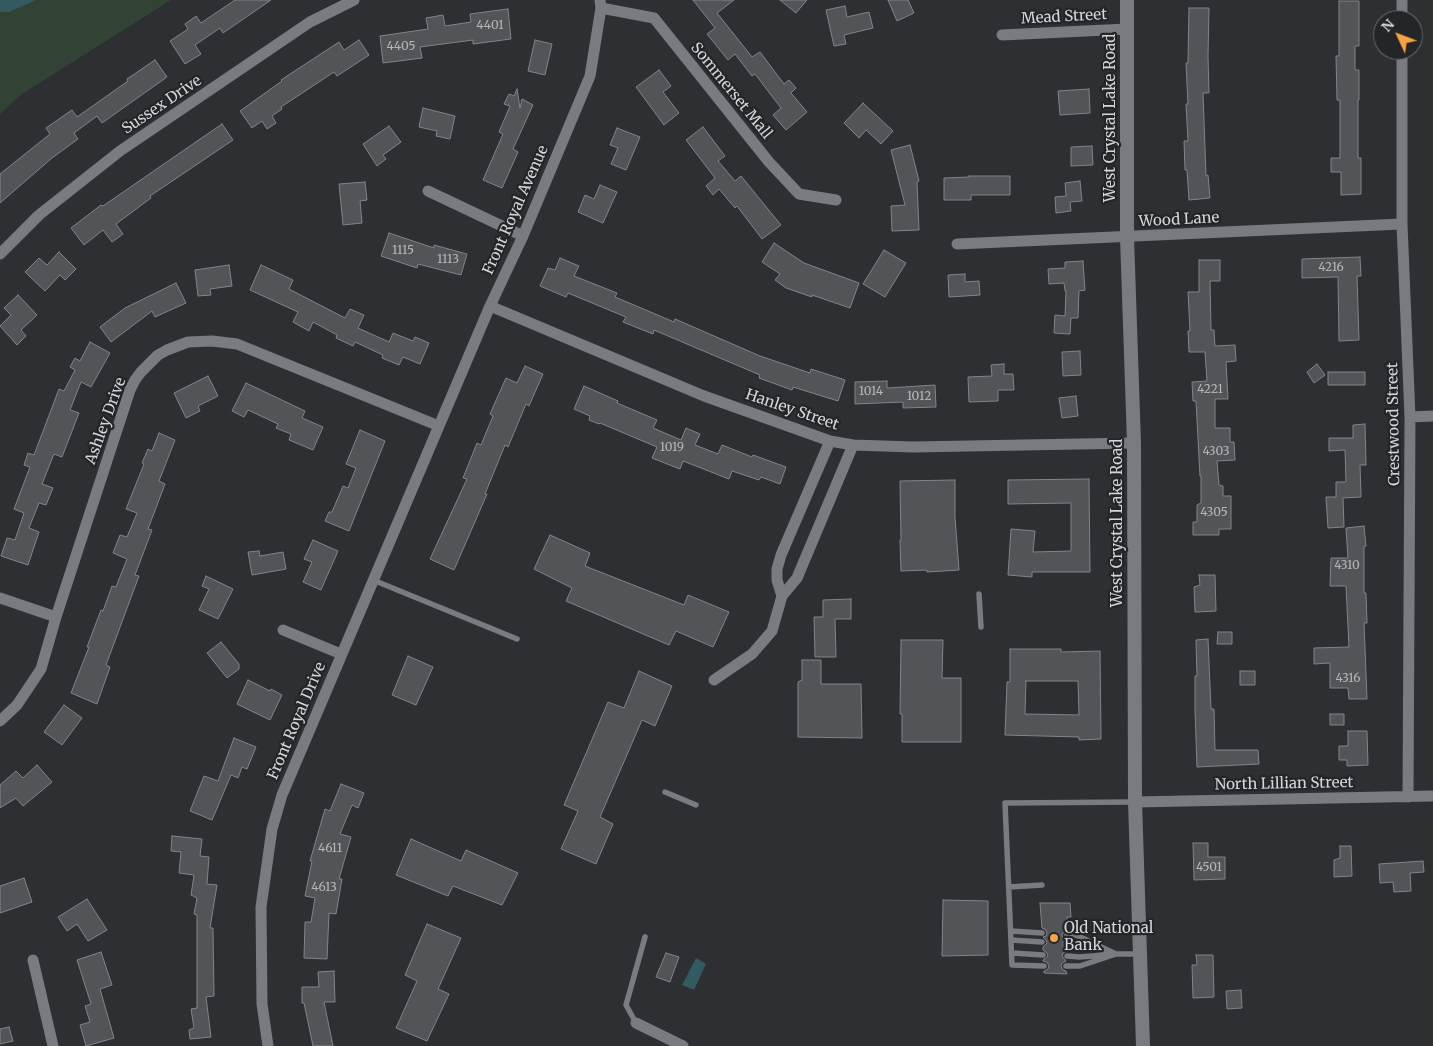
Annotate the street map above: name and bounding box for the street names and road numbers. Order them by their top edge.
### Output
street label: Mead Street [1021,6,1107,28]
street label: West Crystal Lake Road [1102,34,1120,202]
street label: Sommerset Mall [687,39,775,143]
street label: Sussex Drive [119,72,205,138]
street label: Front Royal Avenue [479,143,553,277]
street label: Wood Lane [1138,209,1220,231]
street label: Crestwood Street [1384,362,1404,486]
street label: Ashley Drive [82,375,130,467]
street label: Hanley Street [743,386,841,434]
street label: West Crystal Lake Road [1109,439,1127,607]
street label: Front Royal Drive [264,660,330,782]
street label: North Lillian Street [1214,774,1354,794]

